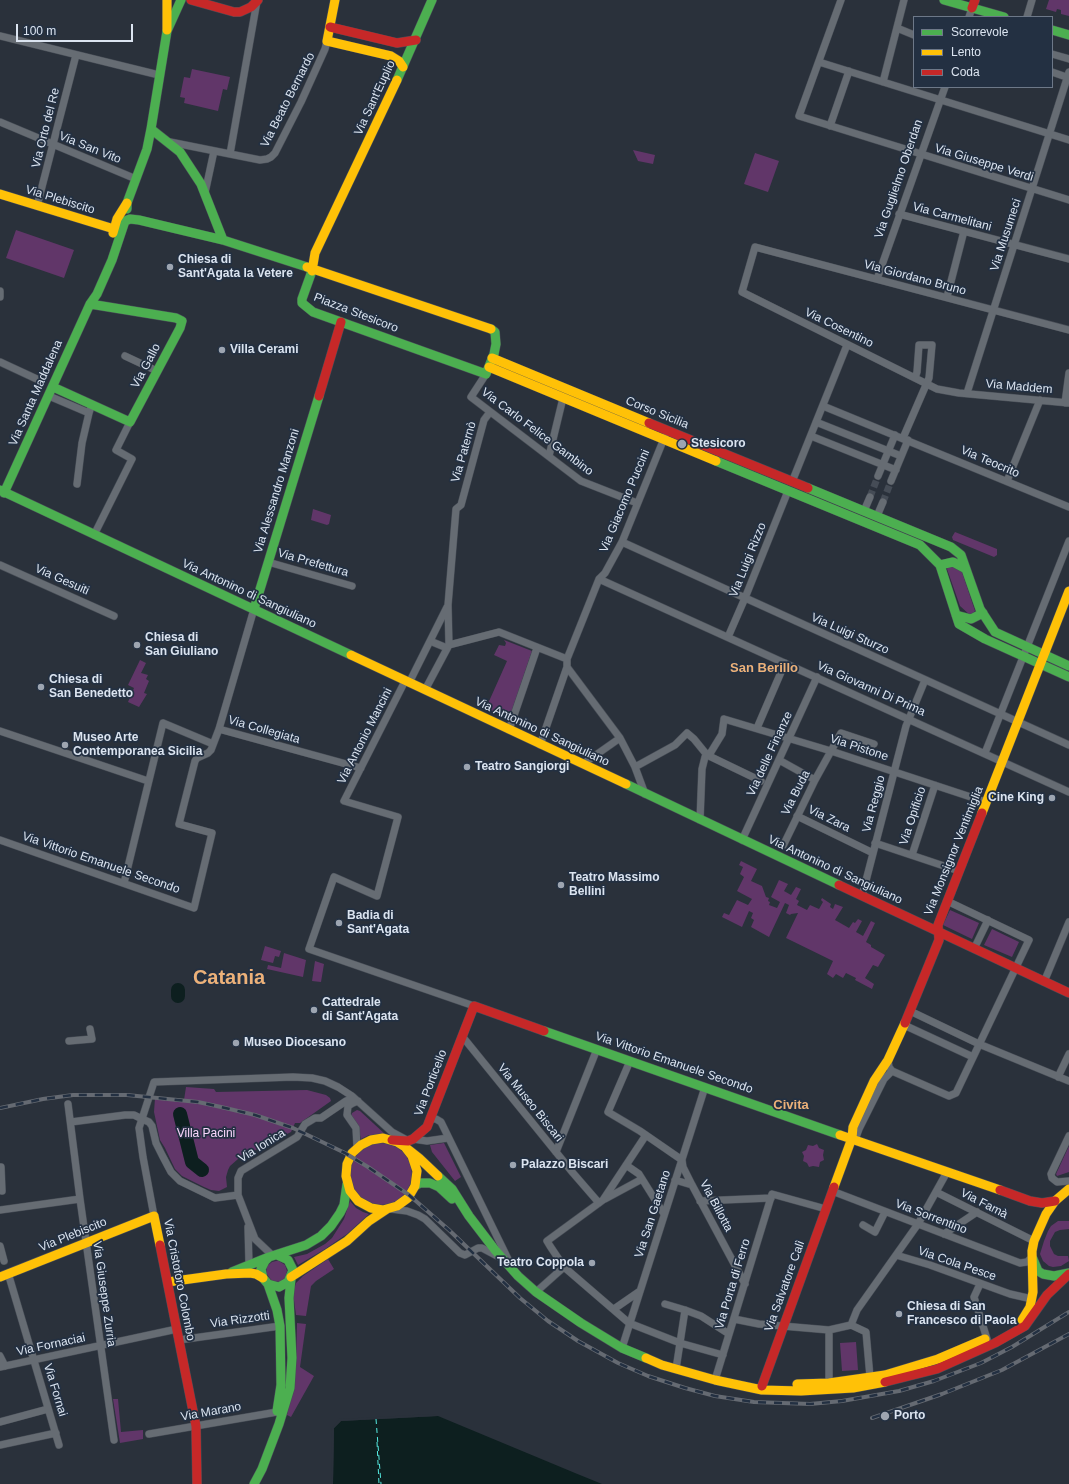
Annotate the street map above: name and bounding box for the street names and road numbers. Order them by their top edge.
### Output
street label: Via Beato Bernardo [258,50,318,150]
street label: Via Sant'Euplio [351,58,399,138]
street label: Via Orto del Re [29,87,63,169]
street label: Via Guglielmo Oberdan [872,118,926,240]
street label: Via San Vito [57,129,123,167]
street label: Via Giuseppe Verdi [933,141,1035,185]
street label: Via Plebiscito [24,183,96,217]
street label: Via Musumeci [988,197,1024,273]
street label: Via Carmelitani [911,200,993,234]
street label: Via Giordano Bruno [862,257,968,299]
street label: Piazza Stesicoro [312,290,400,336]
street label: Via Cosentino [802,305,876,351]
street label: Via Santa Maddalena [6,338,66,448]
street label: Via Gallo [128,341,164,391]
street label: Via Maddem [985,377,1053,397]
street label: Via Carlo Felice Gambino [478,385,596,479]
street label: Corso Sicilia [623,394,691,432]
street label: Via Paternò [448,420,480,484]
street label: Via Alessandro Manzoni [251,427,303,555]
street label: Via Teocrito [958,443,1022,481]
street label: Via Giacomo Puccini [597,447,653,555]
street label: Via Luigi Rizzo [726,521,770,599]
street label: Via Prefettura [276,546,350,580]
street label: Via Antonino di Sangiuliano [180,557,318,631]
street label: Via Gesuiti [33,562,91,598]
street label: Via Luigi Sturzo [809,610,891,658]
street label: Via Giovanni Di Prima [815,659,927,719]
street label: Via Antonio Mancini [335,686,395,786]
street label: Via Antonino di Sangiuliano [473,695,611,769]
street label: Via delle Finanze [744,709,796,799]
street label: Via Collegiata [227,713,301,747]
street label: Via Pistone [828,732,890,764]
street label: Via Buda [779,768,813,818]
street label: Via Reggio [859,774,889,834]
street label: Via Monsignor Ventimiglia [922,784,986,918]
street label: Via Opificio [897,785,929,847]
street label: Via Zara [806,803,852,835]
street label: Via Vittorio Emanuele Secondo [20,829,182,897]
street label: Via Antonino di Sangiuliano [766,833,904,907]
street label: Via Vittorio Emanuele Secondo [593,1029,755,1097]
street label: Via Porticello [412,1048,450,1118]
street label: Via Museo Biscari [494,1061,566,1145]
street label: Via Ionica [236,1126,288,1166]
street label: Via San Gaetano [632,1168,674,1260]
street label: Via Billotta [696,1178,736,1234]
street label: Via Famà [958,1186,1010,1222]
street label: Via Sorrentino [893,1197,969,1237]
street label: Via Plebiscito [37,1215,109,1255]
street label: Via Cristoforo Colombo [160,1218,198,1342]
street label: Via Porta di Ferro [712,1237,754,1331]
street label: Via Salvatore Calì [762,1239,808,1333]
street label: Via Giuseppe Zurria [89,1240,119,1348]
street label: Via Cola Pesce [916,1244,998,1284]
street label: Via Rizzotti [209,1309,271,1331]
street label: Via Fornaciai [15,1331,87,1359]
street label: Via Fornai [40,1362,70,1418]
street label: Via Marano [180,1400,242,1424]

